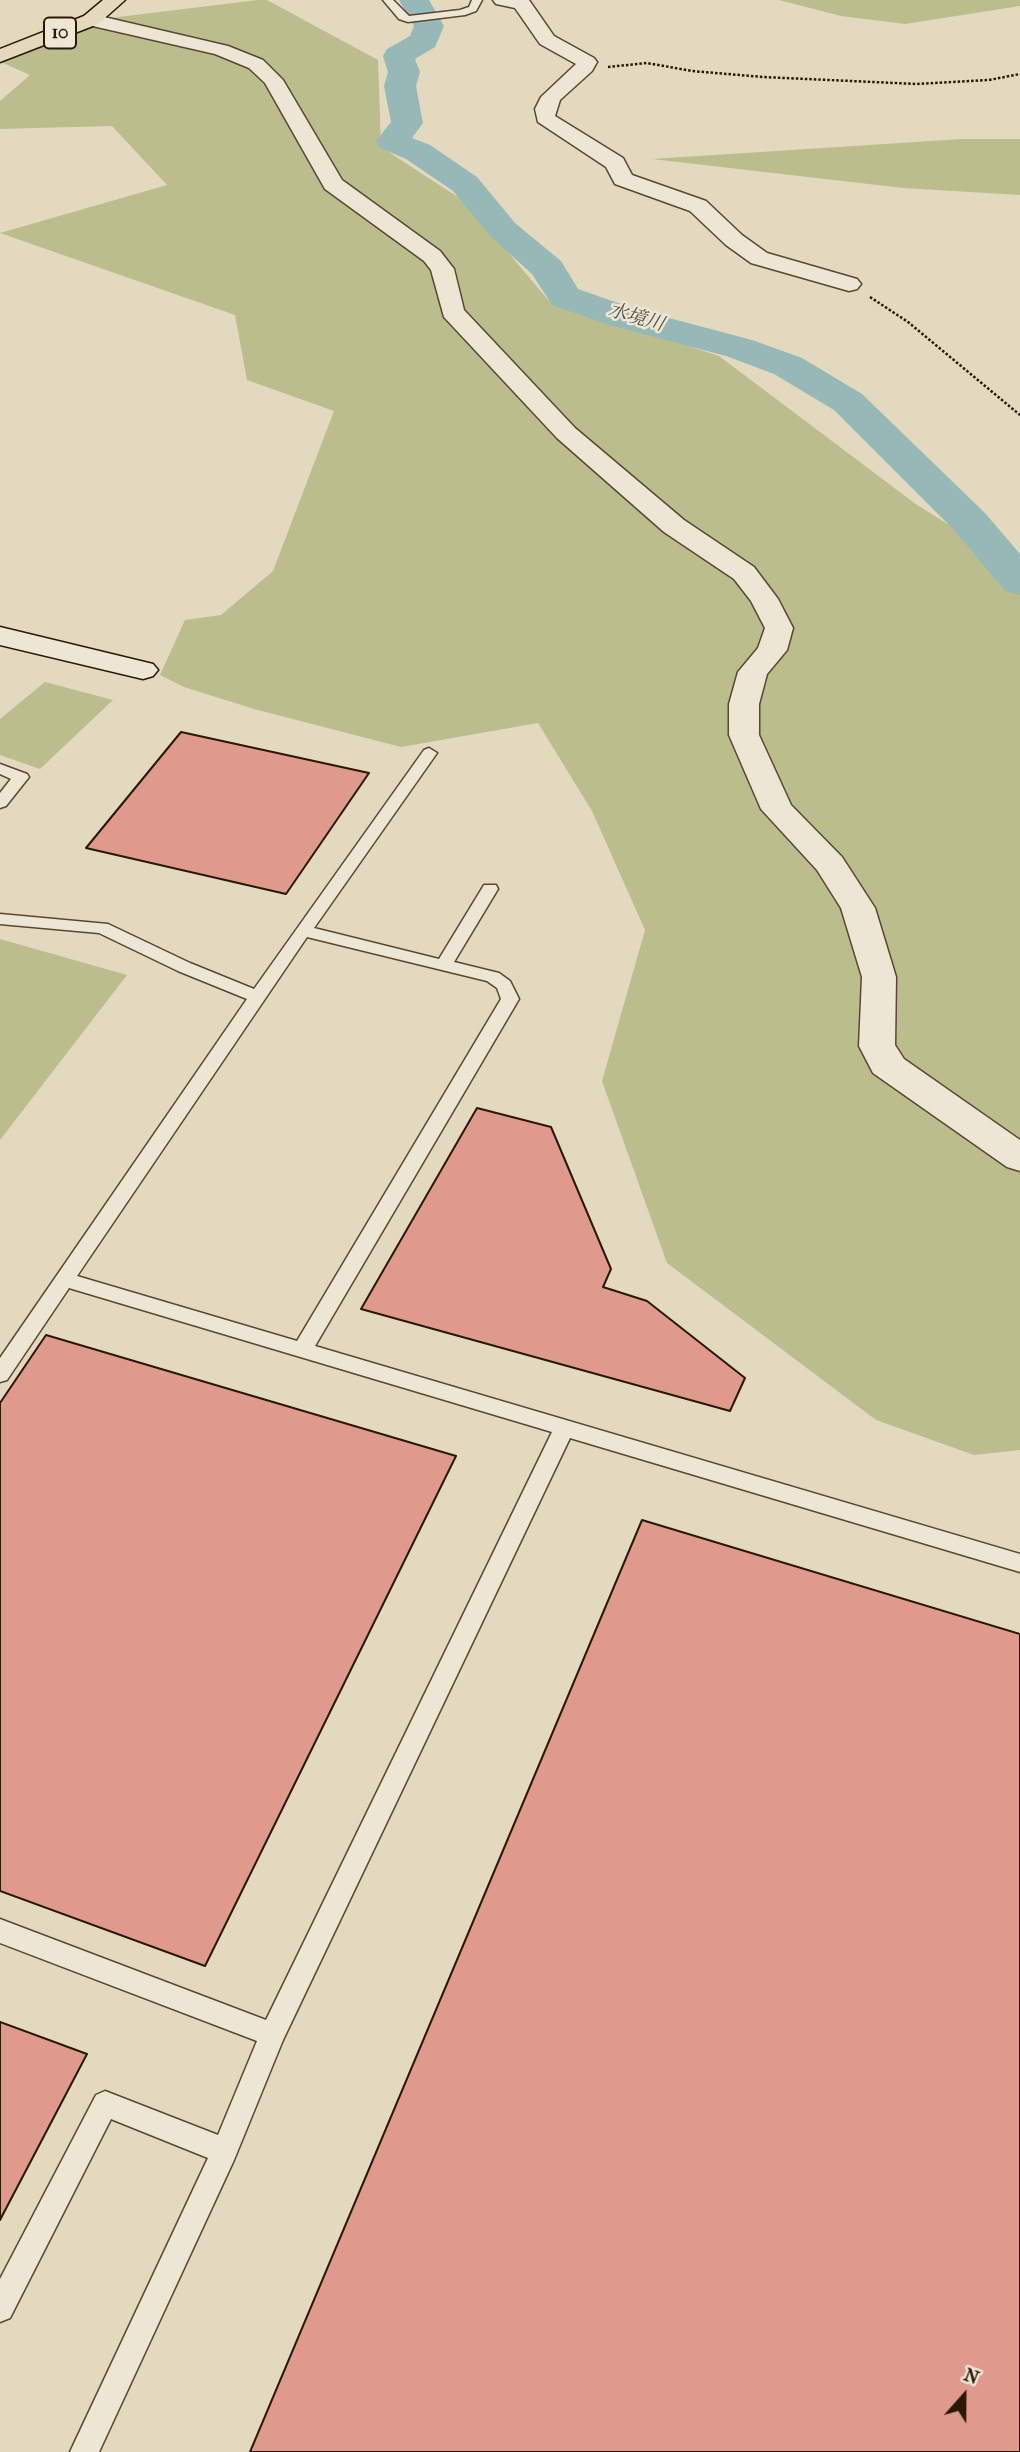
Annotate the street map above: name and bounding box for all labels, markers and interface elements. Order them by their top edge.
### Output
road number: 10 [44,18,76,48]
water label: 水境川 [605,299,667,337]
north arrow [929,2361,999,2431]
text: N [961,2364,982,2389]

